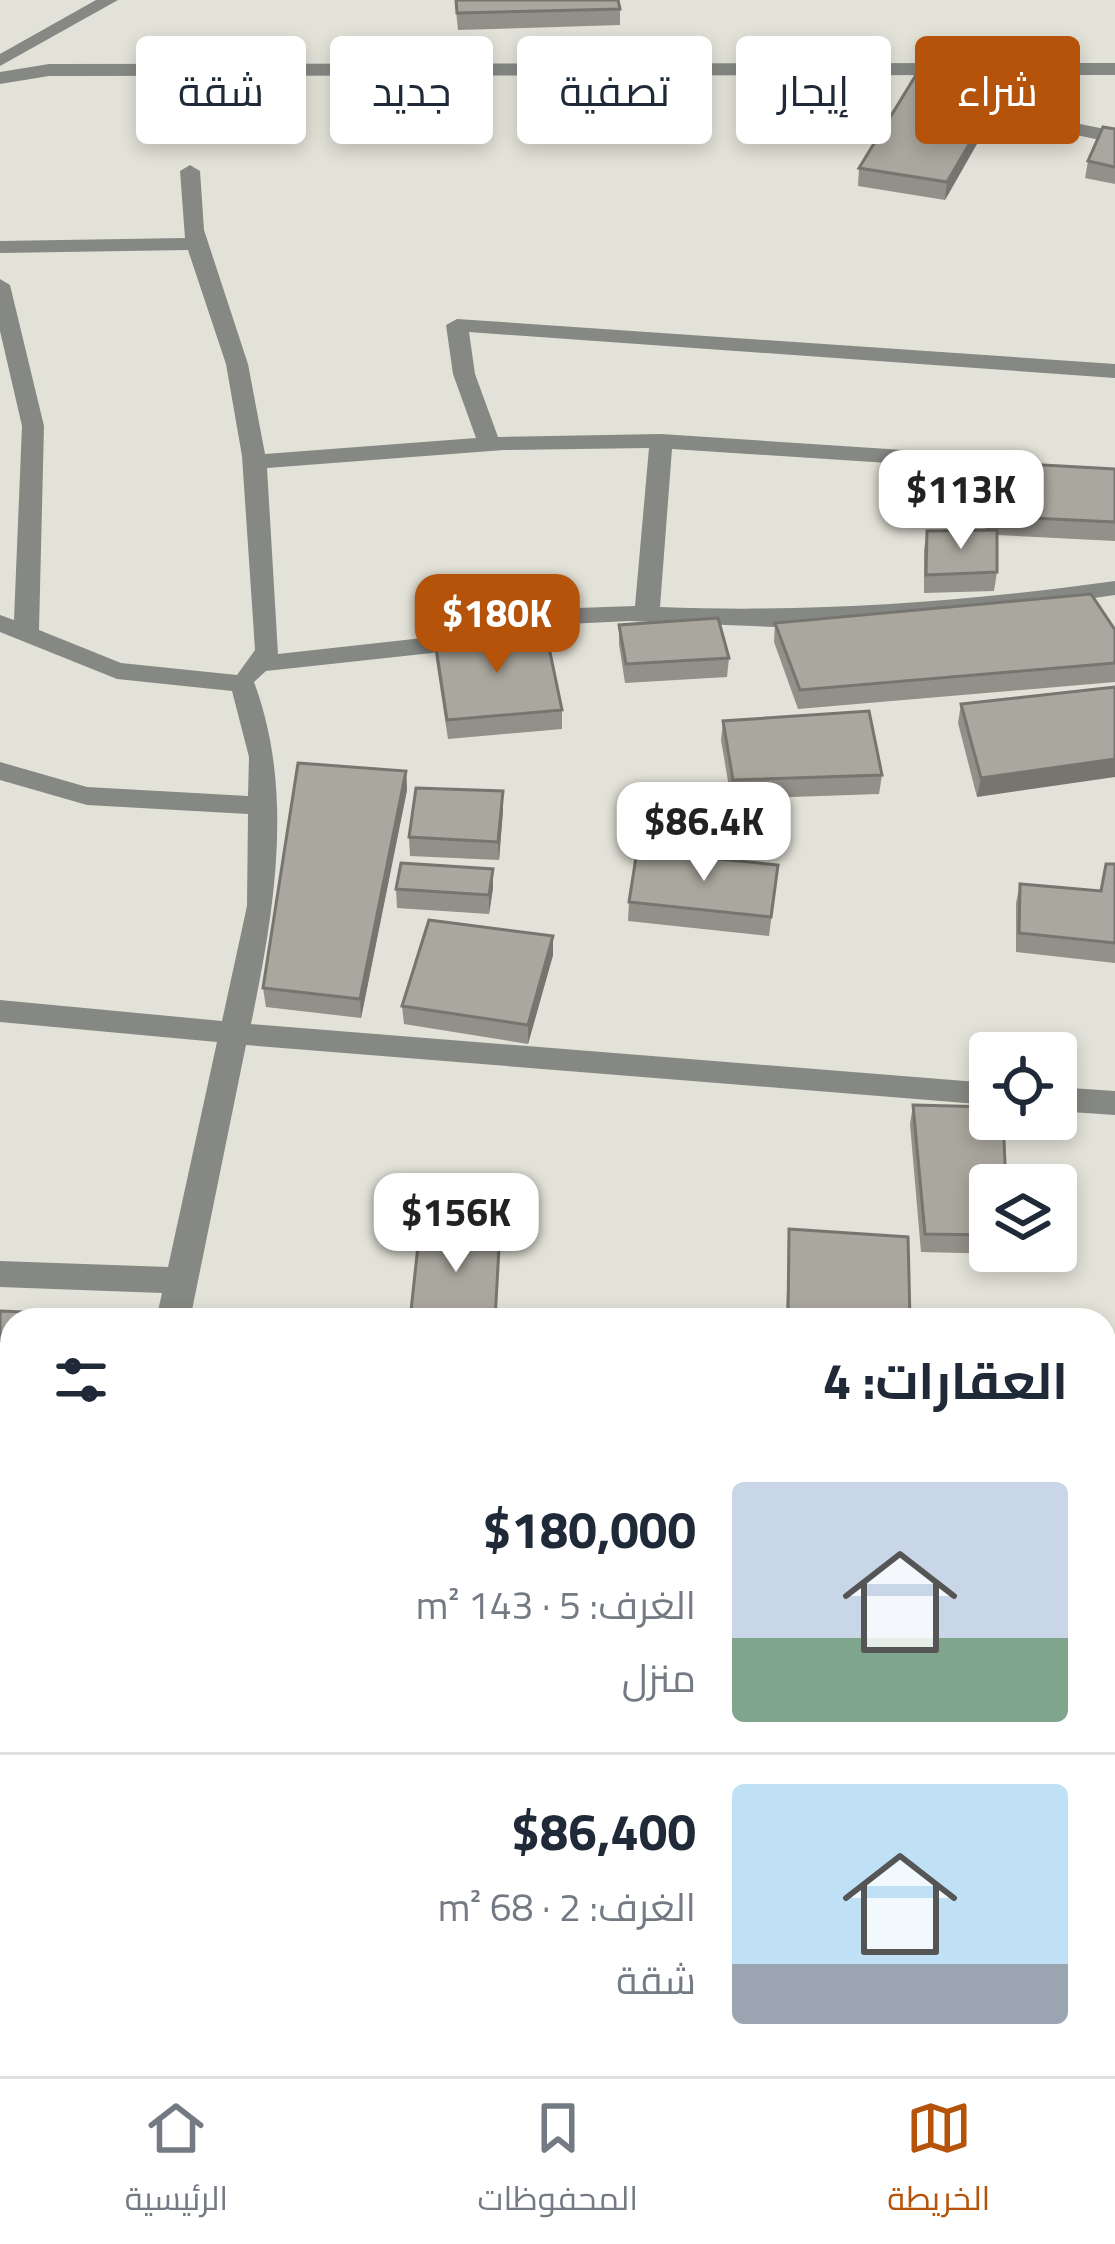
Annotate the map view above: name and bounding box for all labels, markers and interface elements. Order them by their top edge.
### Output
chip: شقة [136,36,306,144]
chip: جديد [330,36,493,144]
chip: تصفية [517,36,712,144]
chip: إيجار [736,36,891,144]
chip: شراء [915,36,1080,144]
pin: $113K [877,450,1045,552]
text: $113K [906,459,1016,518]
pin: $180K [413,574,581,676]
text: $180K [442,583,552,642]
pin: $86.4K [606,782,802,884]
text: $86.4K [644,791,764,850]
map controls [969,1032,1077,1272]
button: locate [969,1032,1077,1140]
button: layers [969,1164,1077,1272]
pin: $156K [372,1173,540,1275]
text: $156K [401,1182,511,1241]
text: العقارات: 4 [823,1341,1068,1419]
icon: filters [48,1347,114,1413]
text: $180,000 [483,1490,696,1568]
icon: home [828,1530,972,1674]
text: الغرف: 5 · 143 m² [416,1575,696,1634]
text: منزل [622,1648,696,1707]
text: $86,400 [511,1792,696,1870]
icon: home [828,1832,972,1976]
text: الغرف: 2 · 68 m² [438,1877,696,1936]
text: شقة [616,1950,696,2009]
tab: الرئيسية [125,2095,228,2229]
tab: المحفوظات [477,2095,638,2229]
tab: الخريطة [887,2095,990,2229]

